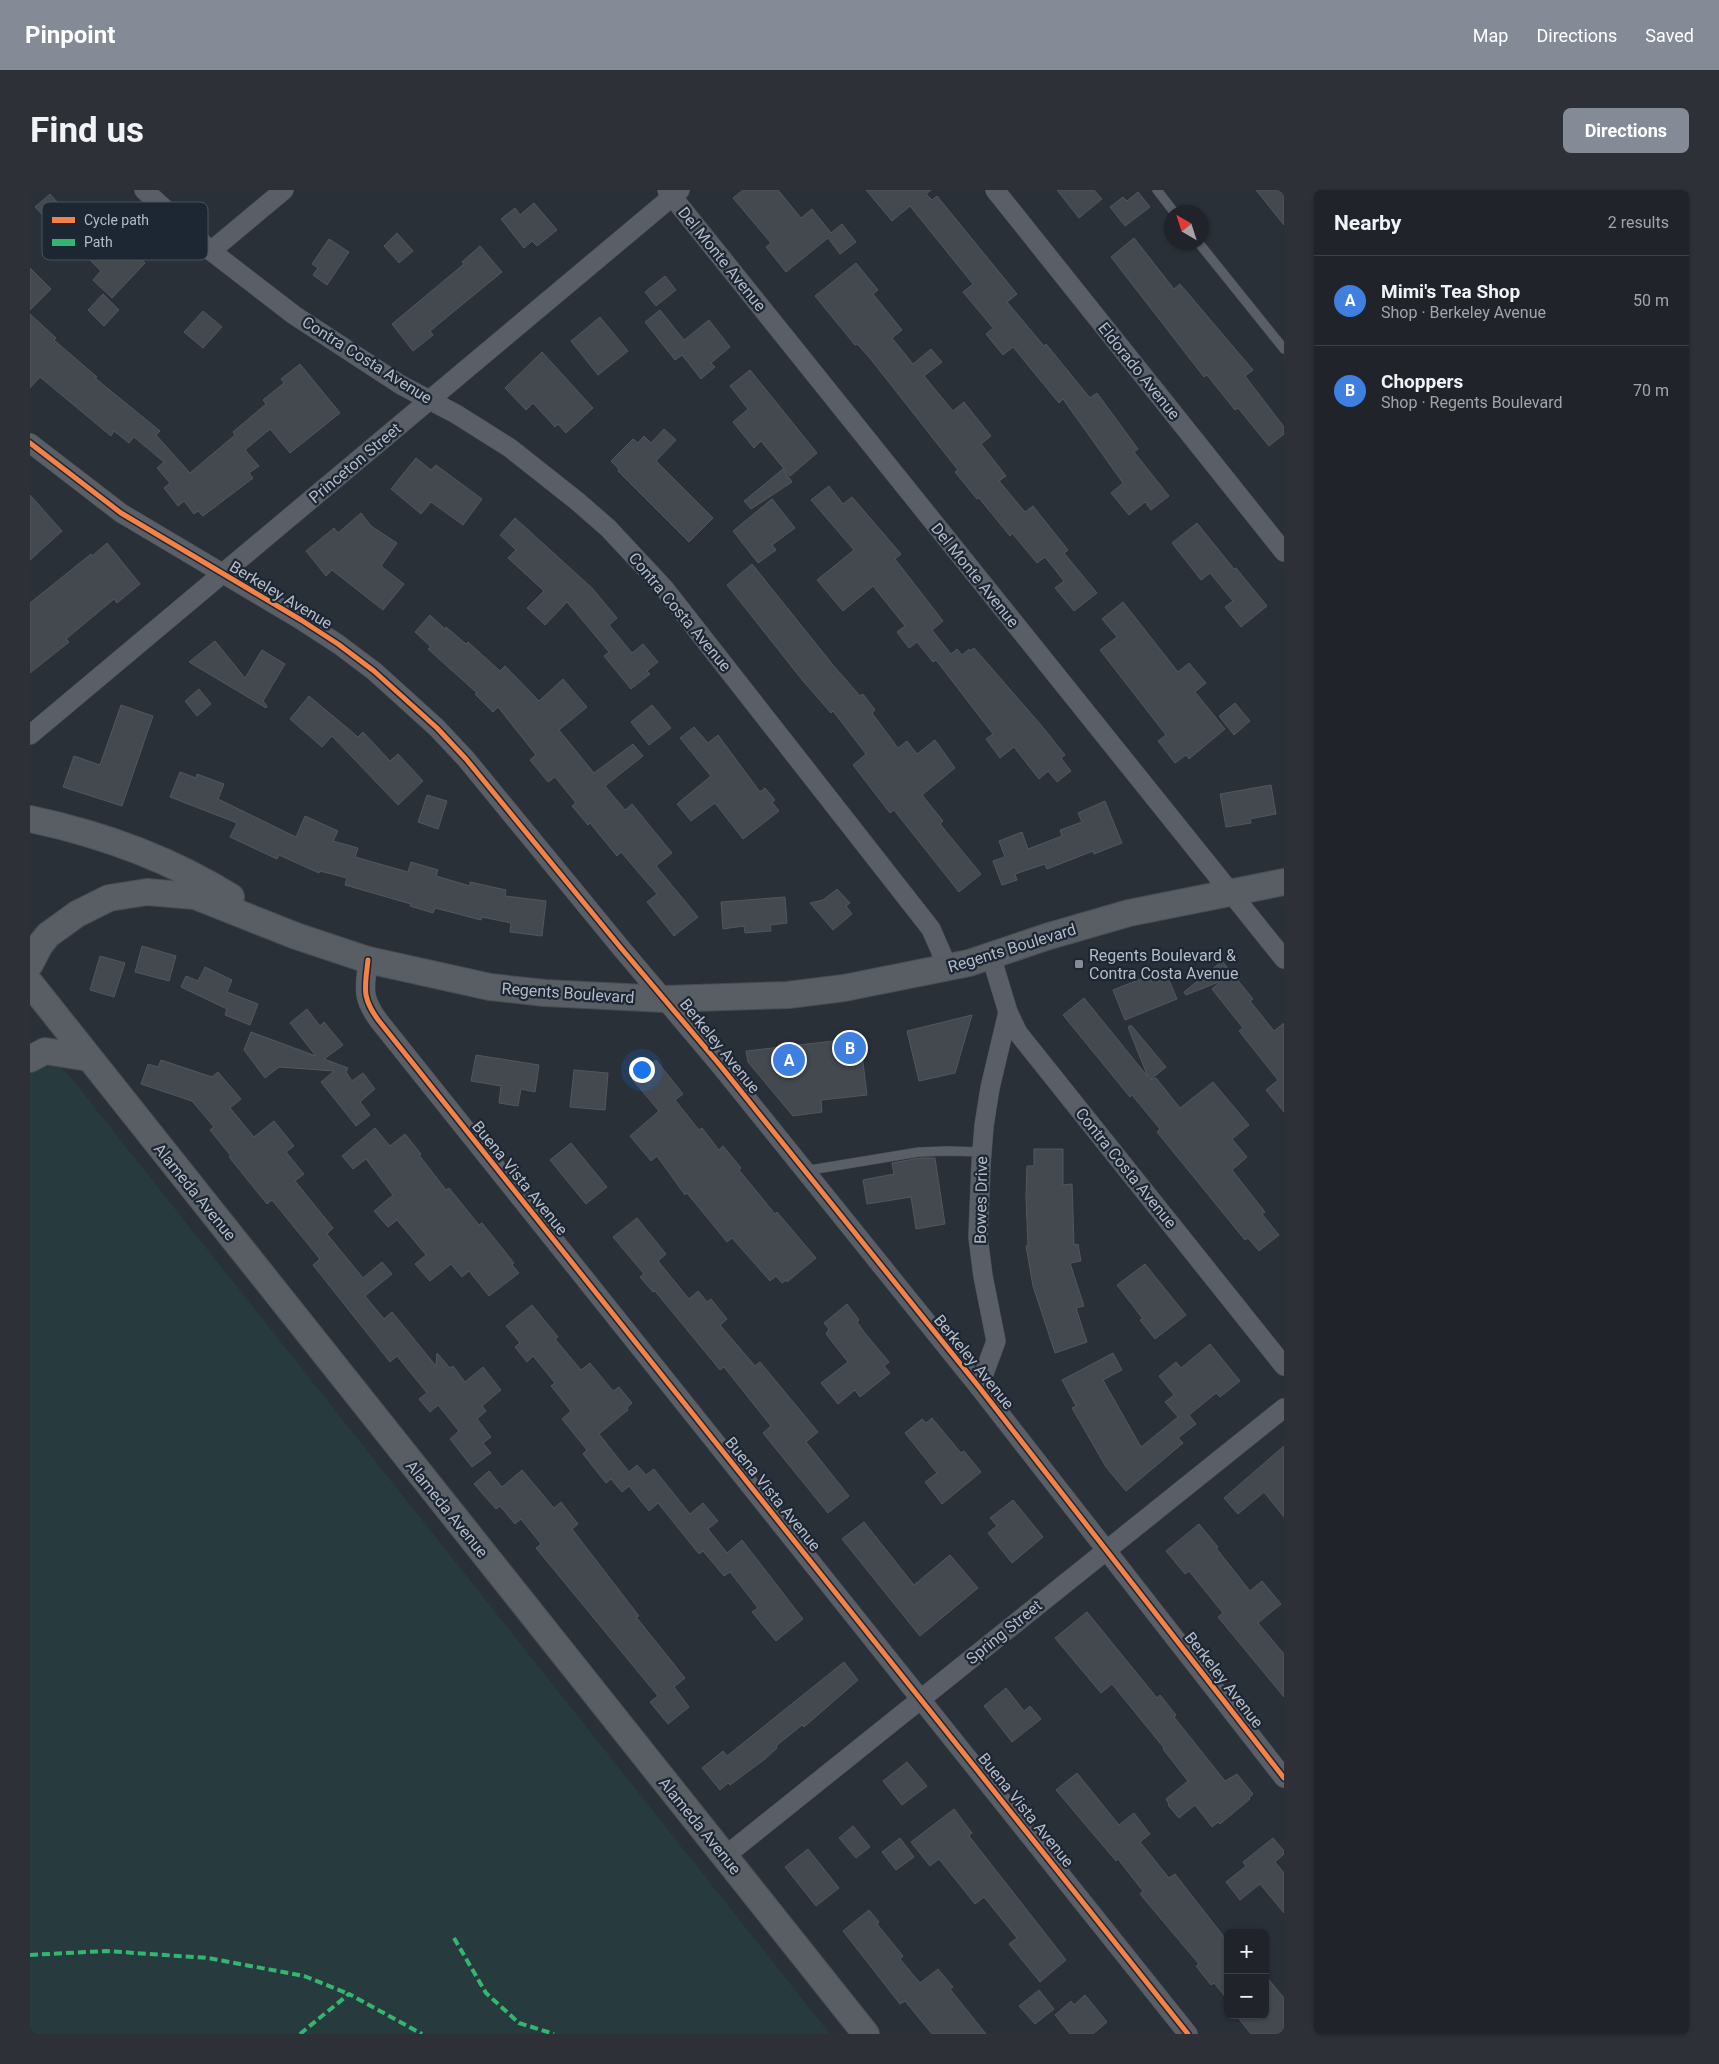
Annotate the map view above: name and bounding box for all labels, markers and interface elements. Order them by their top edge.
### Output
text: Pinpoint [25,21,115,49]
text: Map [1473,25,1508,46]
text: Directions [1536,25,1617,46]
text: Saved [1645,25,1694,46]
button: Directions [1563,108,1689,153]
text: Find us [30,110,144,151]
legend [42,202,208,260]
street label: Del Monte Avenue [674,203,770,315]
north arrow [1164,205,1209,250]
text: Nearby [1334,211,1401,235]
text: Cycle path [84,212,149,228]
text: 2 results [1608,213,1669,232]
text: Path [84,234,113,250]
text: Mimi's Tea Shop [1381,280,1520,303]
text: A [1345,291,1355,310]
text: 50 m [1633,291,1669,310]
text: Shop · Berkeley Avenue [1381,303,1546,322]
street label: Contra Costa Avenue [299,312,435,408]
street label: Eldorado Avenue [1094,319,1184,423]
text: Choppers [1381,370,1463,393]
text: B [1345,381,1355,400]
text: 70 m [1633,381,1669,400]
text: Shop · Regents Boulevard [1381,393,1562,412]
street label: Princeton Street [305,419,405,507]
street label: Del Monte Avenue [927,519,1023,631]
street label: Contra Costa Avenue [625,549,735,675]
street label: Berkeley Avenue [226,557,336,633]
street label: Regents Boulevard [946,919,1078,977]
place label: Regents Boulevard & Contra Costa Avenue [1089,946,1238,983]
marker: Regents Boulevard & Contra Costa Avenue [1073,958,1085,970]
street label: Regents Boulevard [501,979,635,1007]
street label: Berkeley Avenue [676,995,764,1097]
pin: B [834,1029,866,1067]
pin: A [773,1041,805,1079]
your location [629,1057,655,1083]
street label: Contra Costa Avenue [1072,1104,1180,1232]
street label: Buena Vista Avenue [468,1117,572,1239]
street label: Alameda Avenue [150,1140,240,1244]
street label: Bowes Drive [971,1156,991,1244]
street label: Berkeley Avenue [930,1311,1018,1413]
street label: Buena Vista Avenue [721,1433,825,1555]
street label: Alameda Avenue [402,1457,492,1561]
street label: Spring Street [962,1596,1046,1668]
street label: Berkeley Avenue [1181,1628,1267,1732]
street label: Buena Vista Avenue [974,1749,1078,1871]
street label: Alameda Avenue [655,1774,745,1878]
map controls [1224,1929,1269,2019]
button: + [1224,1929,1269,1974]
button: − [1224,1974,1269,2019]

